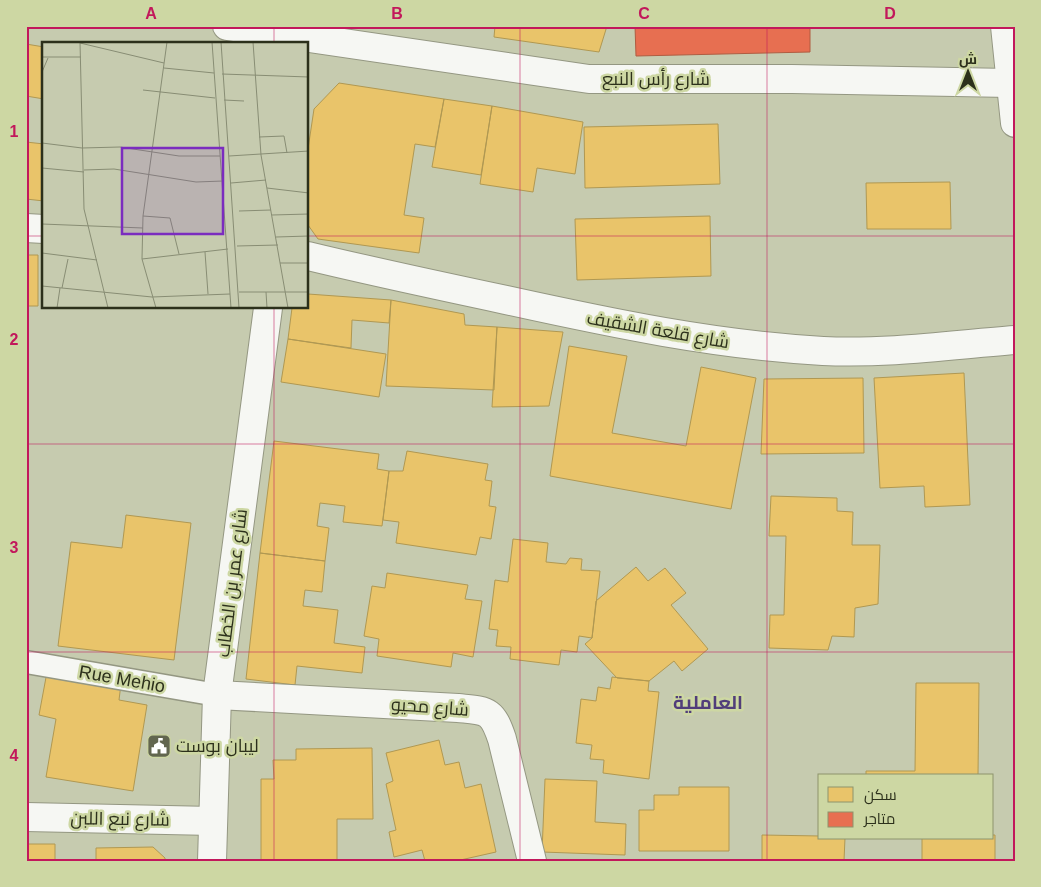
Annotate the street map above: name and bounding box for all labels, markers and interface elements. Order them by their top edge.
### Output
text: A [145,5,157,22]
text: B [391,5,403,22]
text: C [638,5,650,22]
text: D [884,5,896,22]
inset map [42,42,309,309]
north arrow [944,48,994,98]
text: ش [959,51,977,68]
street label: شارع رأس النبع [602,68,710,91]
text: 1 [10,123,19,140]
street label: شارع قلعة الشقيف [585,308,731,354]
text: 2 [10,331,19,348]
street label: شارع عمر بن الخطاب [213,508,253,658]
text: 3 [10,539,19,556]
street label: Rue Mehio [77,662,167,696]
district label: العاملية [673,692,743,713]
street label: شارع محيو [390,694,470,722]
public building icon: ليبان بوست [146,733,172,759]
place label: ليبان بوست [176,736,259,757]
text: 4 [10,747,19,764]
legend [818,774,994,840]
text: سكن [864,786,897,805]
street label: شارع نبع اللبن [70,808,170,832]
text: متاجر [863,810,895,828]

